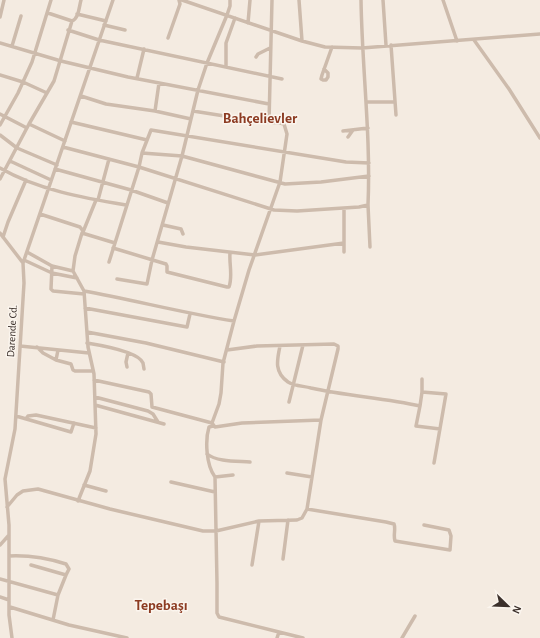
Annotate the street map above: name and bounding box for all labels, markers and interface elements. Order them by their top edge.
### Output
district label: Bahçelievler [223,111,298,126]
street label: Darende Cd. [5,304,19,358]
north arrow [488,586,528,626]
district label: Tepebaşı [134,598,188,613]
text: N [510,604,523,615]

